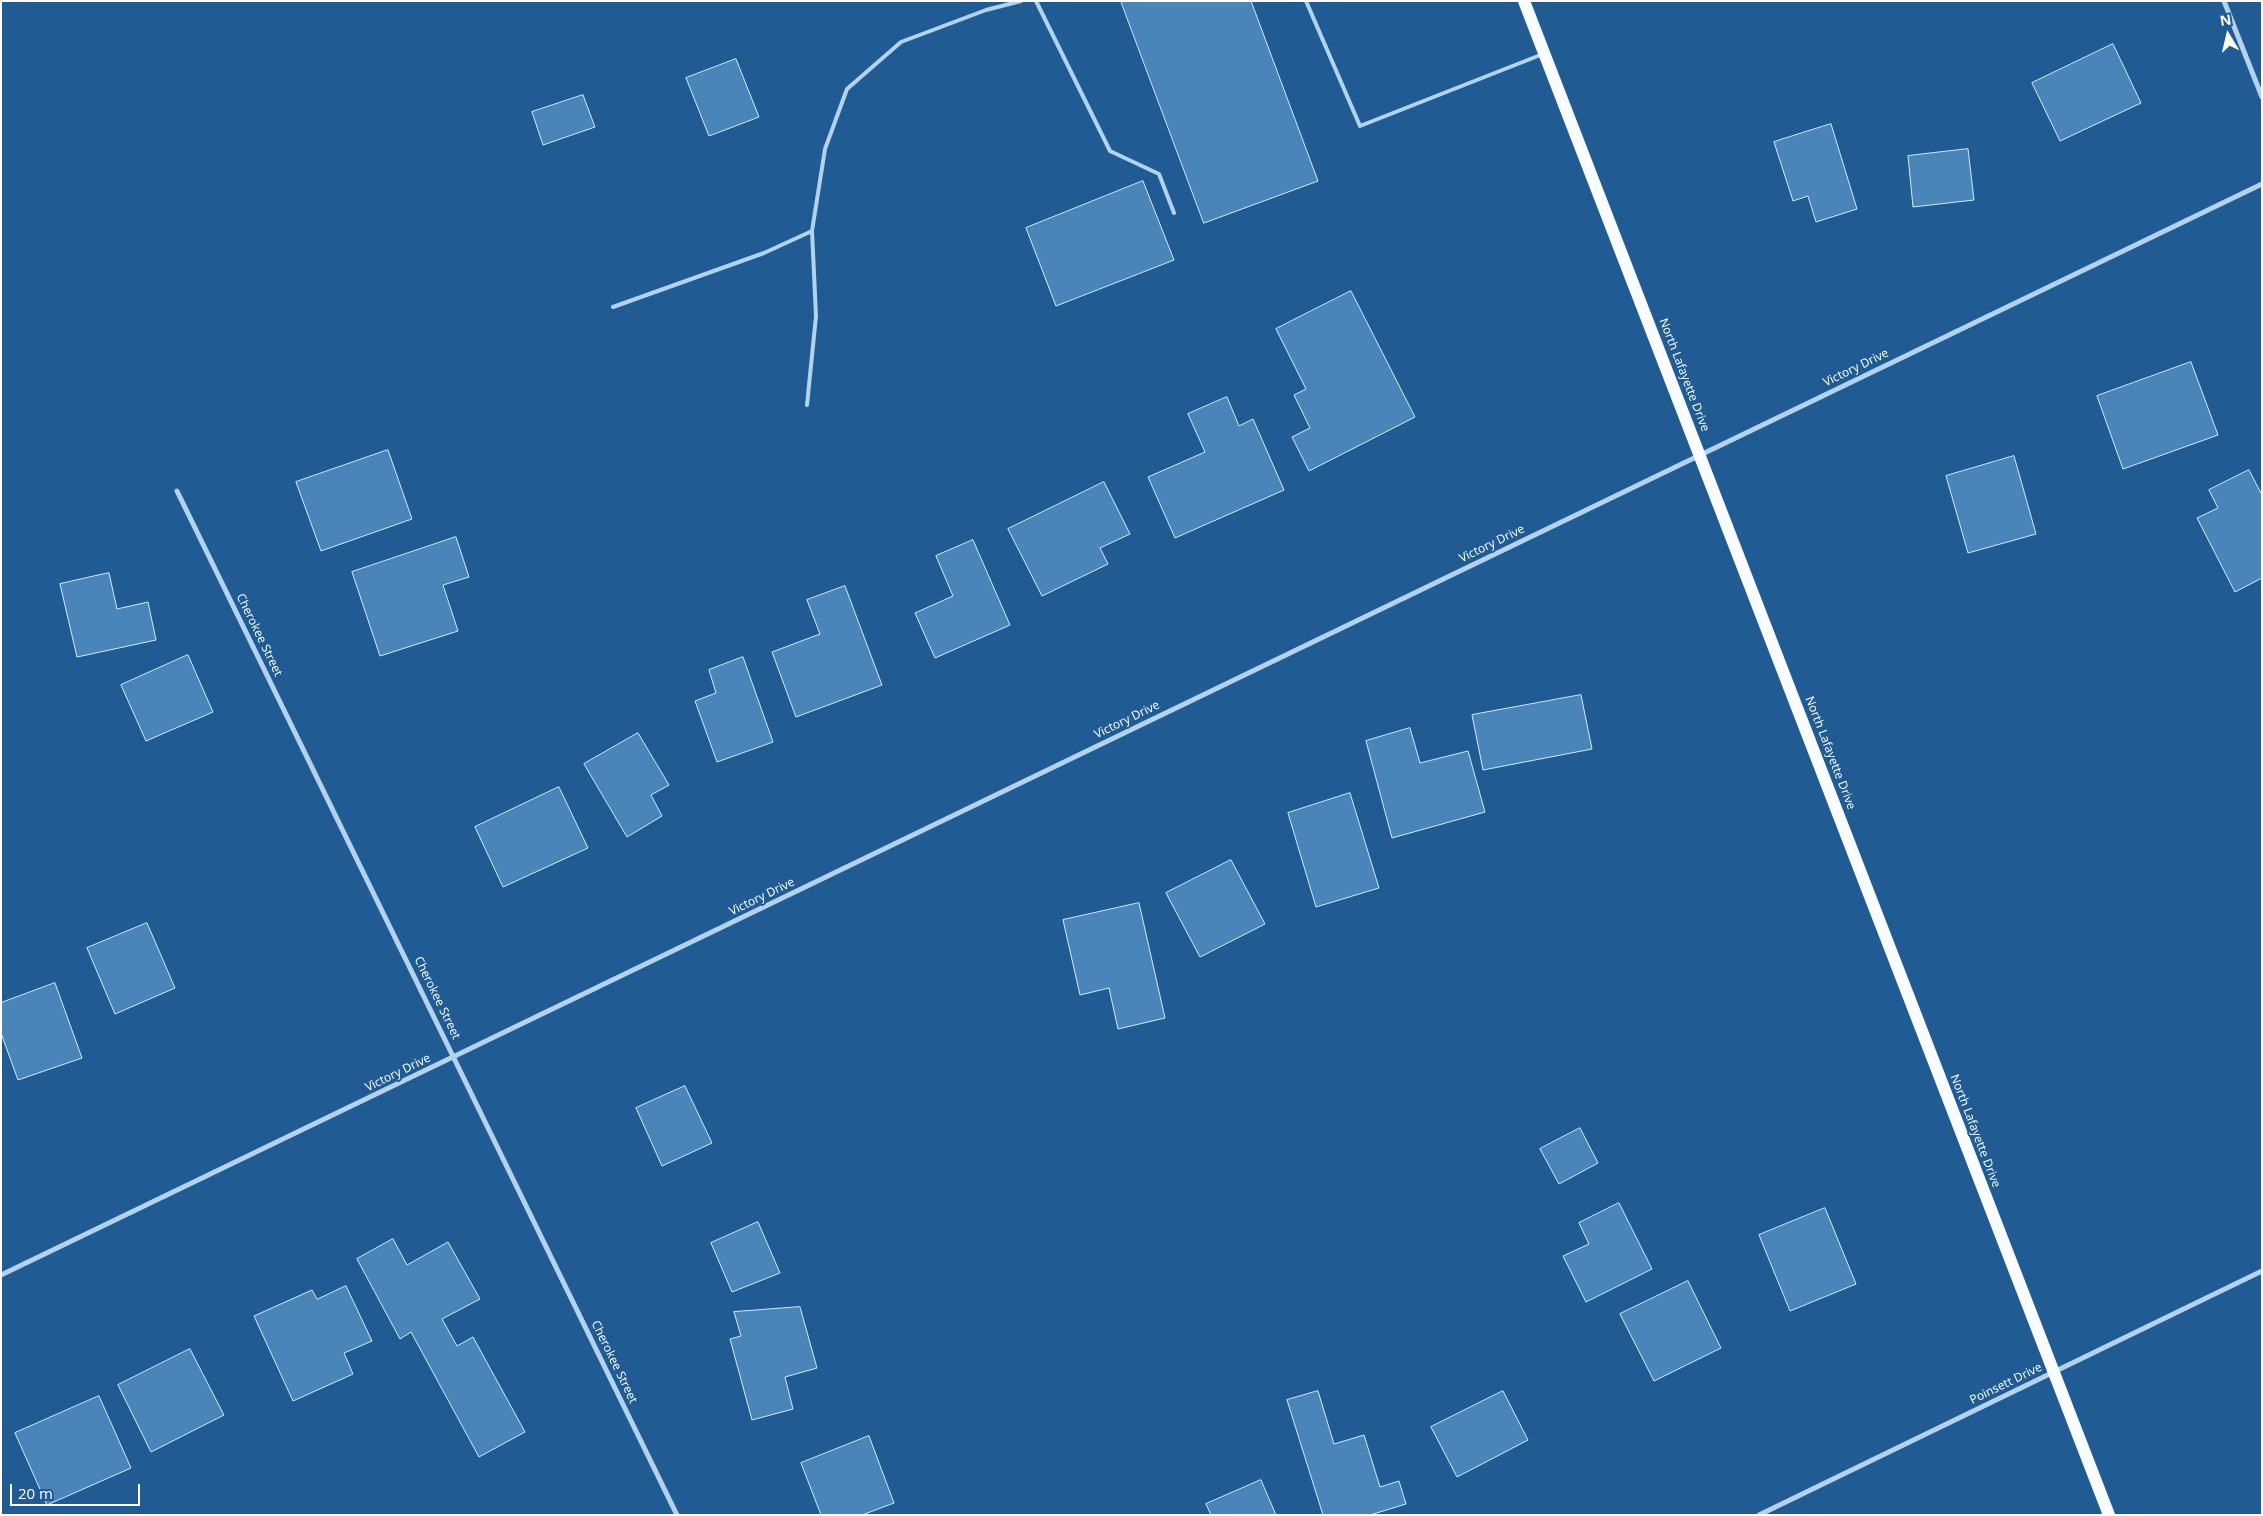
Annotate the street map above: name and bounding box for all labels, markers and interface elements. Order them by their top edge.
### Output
text: N [2218,9,2233,30]
north arrow [2203,10,2253,60]
street label: North Lafayette Drive [1656,316,1712,434]
street label: Victory Drive [1821,346,1891,390]
street label: Victory Drive [1457,522,1527,566]
street label: Cherokee Street [233,591,285,679]
street label: North Lafayette Drive [1802,694,1858,812]
street label: Victory Drive [1092,698,1162,742]
street label: Victory Drive [727,875,797,919]
street label: Cherokee Street [411,954,463,1042]
street label: Victory Drive [363,1051,433,1095]
street label: North Lafayette Drive [1947,1072,2003,1190]
street label: Cherokee Street [588,1318,640,1406]
street label: Poinsett Drive [1968,1360,2044,1408]
scale bar [12,1474,142,1506]
text: 20 m [18,1483,53,1503]

